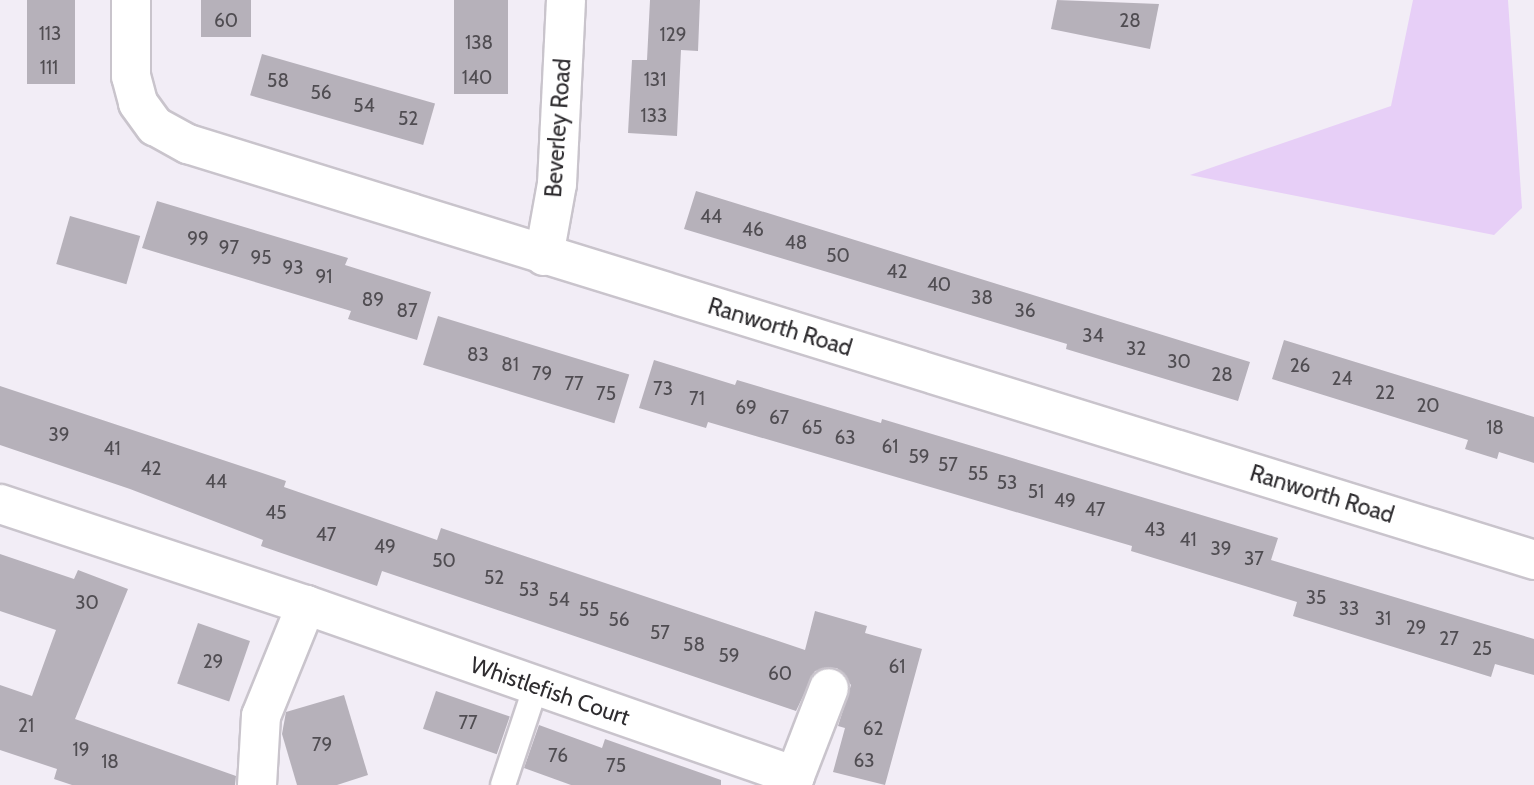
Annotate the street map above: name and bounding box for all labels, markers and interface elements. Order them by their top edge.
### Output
house number: 60 [214,10,238,32]
house number: 28 [1119,10,1141,32]
house number: 113 [39,23,61,45]
house number: 129 [660,24,686,46]
house number: 138 [465,32,493,54]
house number: 111 [40,57,58,79]
street label: Beverley Road [539,58,577,198]
house number: 140 [462,67,492,89]
house number: 131 [644,69,666,91]
house number: 58 [267,70,289,92]
house number: 56 [310,82,332,104]
house number: 54 [353,95,375,117]
house number: 133 [641,105,667,127]
house number: 52 [398,108,418,130]
house number: 44 [700,206,722,228]
house number: 46 [742,219,764,241]
house number: 99 [187,228,209,250]
house number: 48 [785,232,807,254]
house number: 97 [219,237,239,259]
house number: 50 [826,245,850,267]
house number: 95 [250,247,272,269]
house number: 93 [282,257,304,279]
house number: 42 [887,261,907,283]
house number: 91 [316,266,332,288]
house number: 40 [927,274,951,296]
house number: 38 [971,287,993,309]
house number: 89 [362,289,384,311]
street label: Ranworth Road [705,292,855,362]
house number: 87 [396,300,418,322]
house number: 36 [1014,300,1036,322]
house number: 34 [1082,325,1104,347]
house number: 32 [1126,338,1146,360]
house number: 83 [467,344,489,366]
house number: 30 [1167,351,1191,373]
house number: 81 [501,354,519,376]
house number: 26 [1290,355,1310,377]
house number: 79 [532,363,552,385]
house number: 28 [1211,364,1233,386]
house number: 24 [1332,368,1352,390]
house number: 77 [564,373,584,395]
house number: 73 [653,378,673,400]
house number: 22 [1375,382,1395,404]
house number: 75 [596,383,616,405]
house number: 71 [689,388,705,410]
house number: 20 [1416,395,1440,417]
house number: 69 [735,397,757,419]
house number: 67 [769,407,789,429]
house number: 65 [801,417,823,439]
house number: 18 [1486,417,1504,439]
house number: 39 [48,424,70,446]
house number: 63 [834,427,856,449]
house number: 61 [882,436,898,458]
house number: 41 [103,438,121,460]
house number: 59 [908,446,930,468]
house number: 57 [938,454,958,476]
house number: 42 [141,458,161,480]
street label: Ranworth Road [1247,459,1397,529]
house number: 55 [968,463,988,485]
house number: 44 [205,471,227,493]
house number: 53 [997,472,1017,494]
house number: 51 [1028,481,1044,503]
house number: 49 [1054,490,1076,512]
house number: 47 [1085,499,1105,521]
house number: 45 [265,502,287,524]
house number: 43 [1144,519,1166,541]
house number: 47 [316,524,336,546]
house number: 41 [1179,529,1197,551]
house number: 49 [374,536,396,558]
house number: 39 [1210,538,1232,560]
house number: 37 [1244,548,1264,570]
house number: 50 [432,550,456,572]
house number: 52 [484,567,504,589]
house number: 53 [519,579,539,601]
house number: 35 [1306,587,1326,609]
house number: 54 [548,589,570,611]
house number: 30 [75,592,99,614]
house number: 33 [1339,598,1359,620]
house number: 55 [579,599,599,621]
house number: 31 [1375,608,1391,630]
house number: 56 [608,609,630,631]
house number: 29 [1406,617,1426,639]
house number: 57 [650,622,670,644]
house number: 27 [1439,628,1459,650]
house number: 58 [683,634,705,656]
house number: 25 [1472,638,1492,660]
house number: 59 [718,645,740,667]
house number: 29 [203,651,223,673]
street label: Whistlefish Court [467,651,633,731]
house number: 61 [889,656,905,678]
house number: 60 [768,663,792,685]
house number: 77 [458,712,478,734]
house number: 21 [18,715,34,737]
house number: 62 [863,718,883,740]
house number: 79 [312,734,332,756]
house number: 19 [73,739,89,761]
house number: 76 [548,745,568,767]
house number: 63 [853,750,875,772]
house number: 18 [101,751,119,773]
house number: 75 [606,755,626,777]

